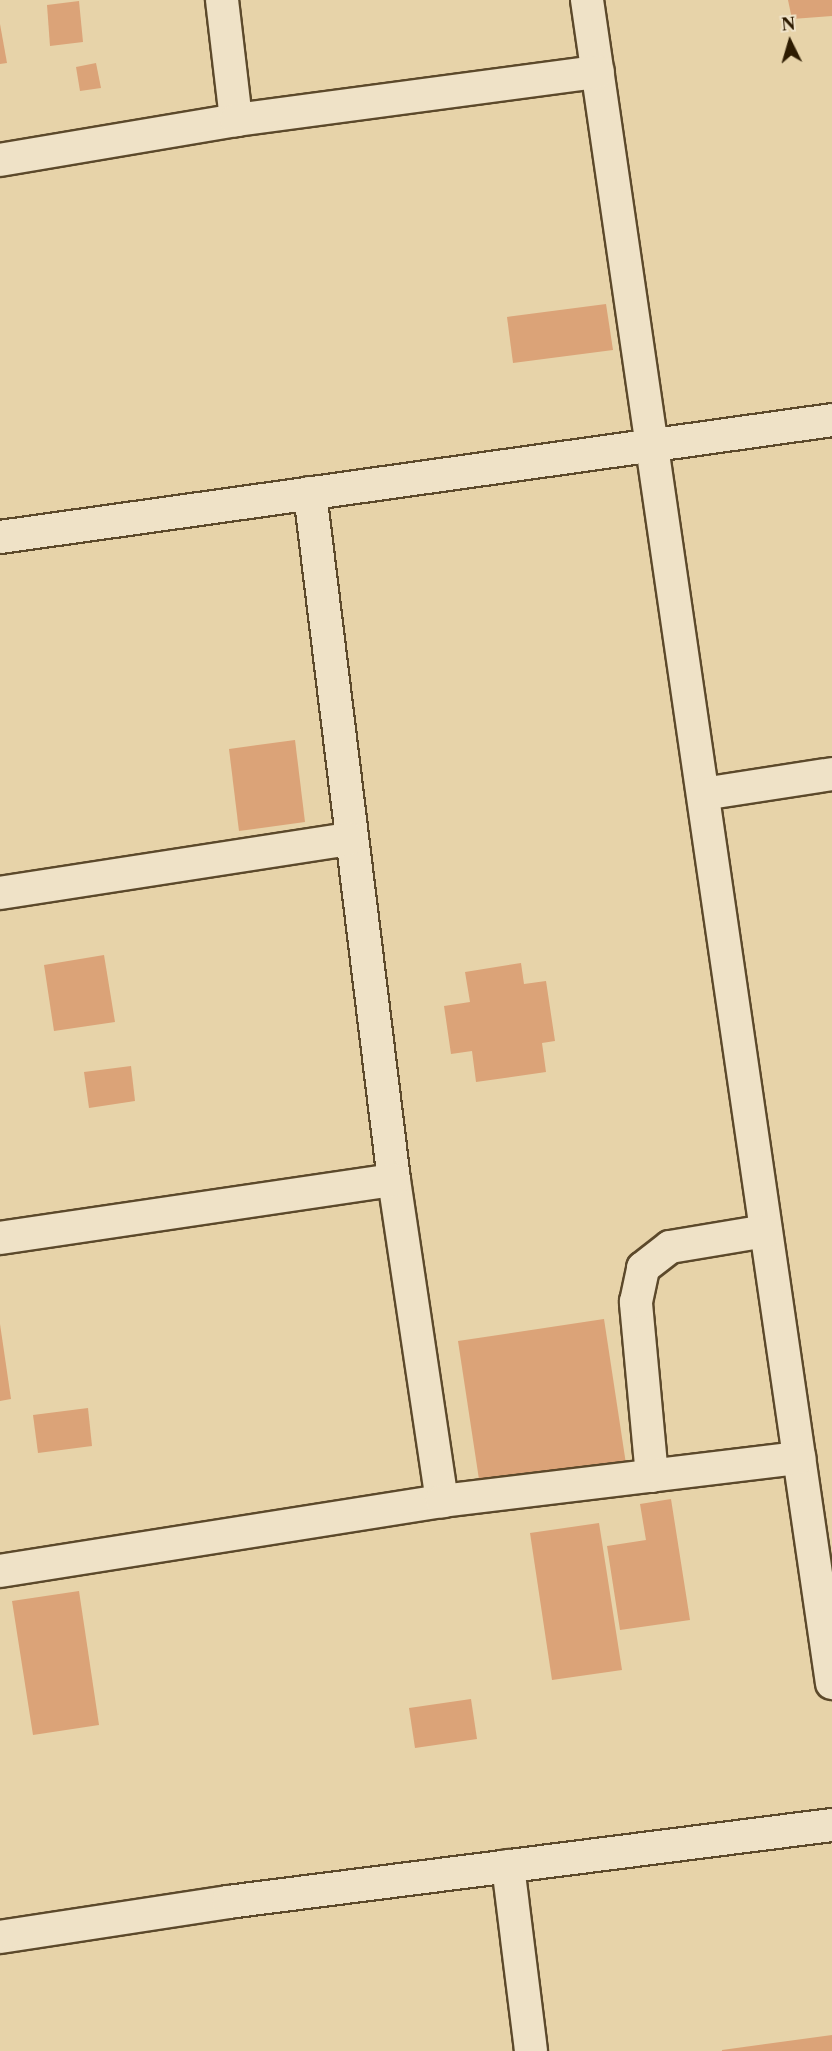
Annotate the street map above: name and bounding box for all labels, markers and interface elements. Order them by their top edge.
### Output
north arrow [760,12,820,72]
text: N [781,14,796,35]

